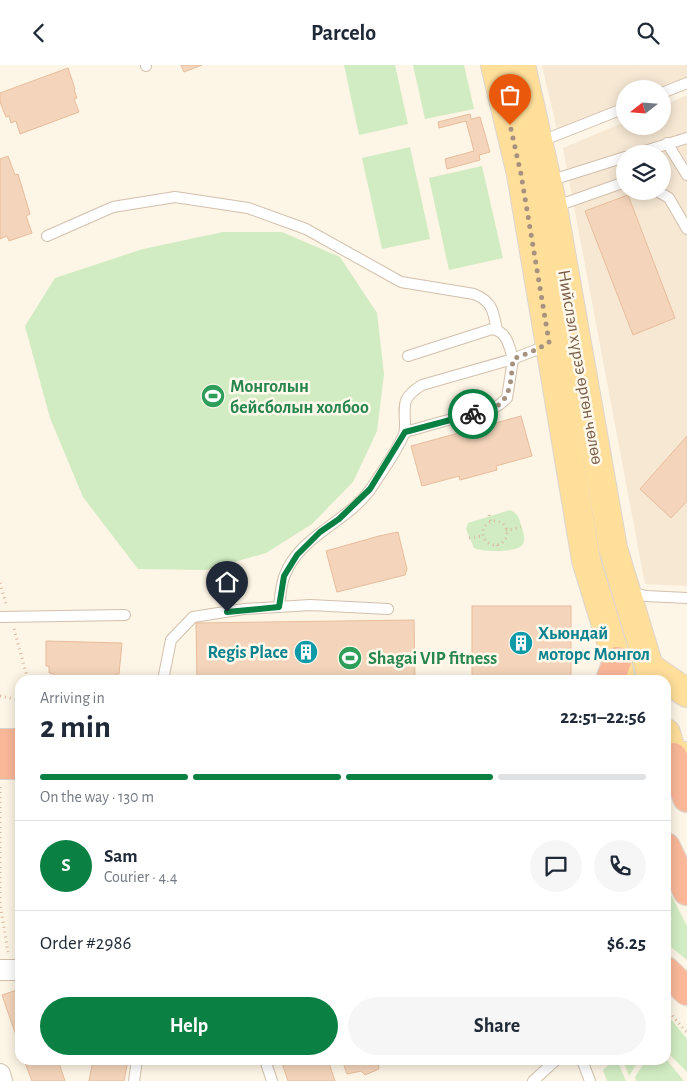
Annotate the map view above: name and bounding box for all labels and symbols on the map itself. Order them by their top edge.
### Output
pin [489,74,531,125]
north arrow [616,80,671,135]
street label: Нийслэл хүрээ өргөн чөлөө [554,268,606,466]
place label: Монголын бейсболын холбоо [230,378,369,417]
sports icon: Монголын бейсболын холбоо [200,383,226,409]
courier [448,389,498,439]
pin [206,561,248,612]
place label: Хьюндай моторс Монгол [538,625,650,664]
building icon: Хьюндай моторс Монгол [508,630,534,656]
building icon: Regis Place [293,639,319,665]
place label: Regis Place [208,644,288,662]
sports icon: Shagai VIP fitness [337,645,363,671]
place label: Shagai VIP fitness [368,650,497,668]

